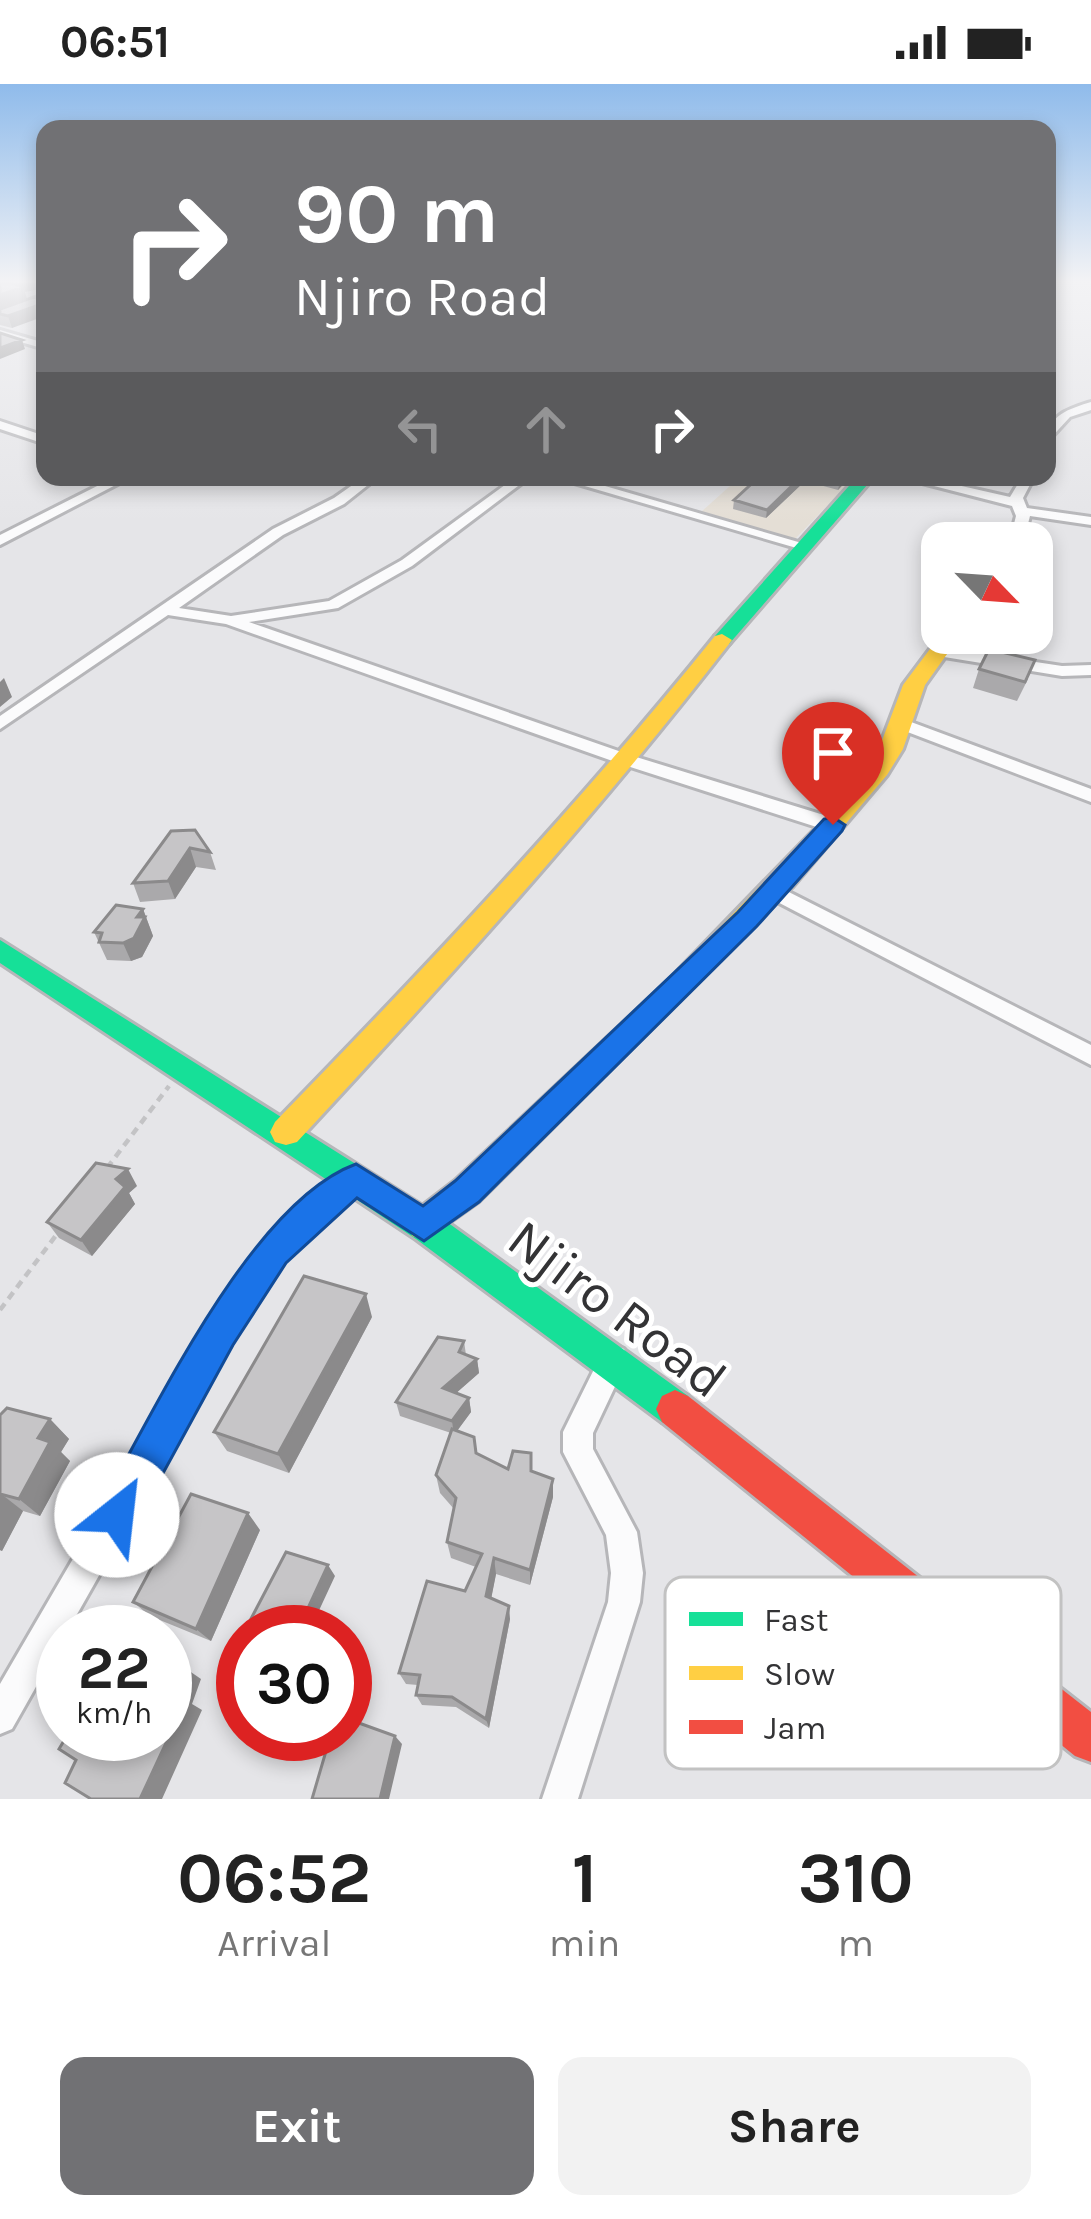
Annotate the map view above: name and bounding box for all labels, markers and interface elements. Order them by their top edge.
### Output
text: 06:51 [60,16,170,68]
text: 90 m [294,165,499,263]
icon: right [96,168,252,324]
text: Njiro Road [294,265,550,329]
icon: left [387,396,453,462]
icon: ahead [513,396,579,462]
icon: right [639,396,705,462]
north arrow [921,522,1053,654]
map controls [921,522,1053,654]
pin [782,702,884,825]
icon: arrive [800,720,866,786]
street label: Njiro Road [496,1206,739,1411]
position arrow [54,1452,180,1578]
legend [665,1577,1061,1769]
text: Fast [764,1601,828,1639]
speed limit sign: 30 [216,1605,372,1761]
text: 22 [78,1633,150,1703]
text: Slow [764,1655,835,1693]
text: km/h [76,1695,152,1731]
text: Jam [764,1709,826,1747]
text: 06:52 [177,1836,371,1920]
text: 1 [572,1836,597,1920]
text: 310 [798,1836,914,1920]
text: Arrival [217,1920,331,1966]
text: min [549,1920,620,1966]
text: m [837,1920,874,1966]
button: Exit [60,2057,534,2195]
button: Share [558,2057,1031,2195]

